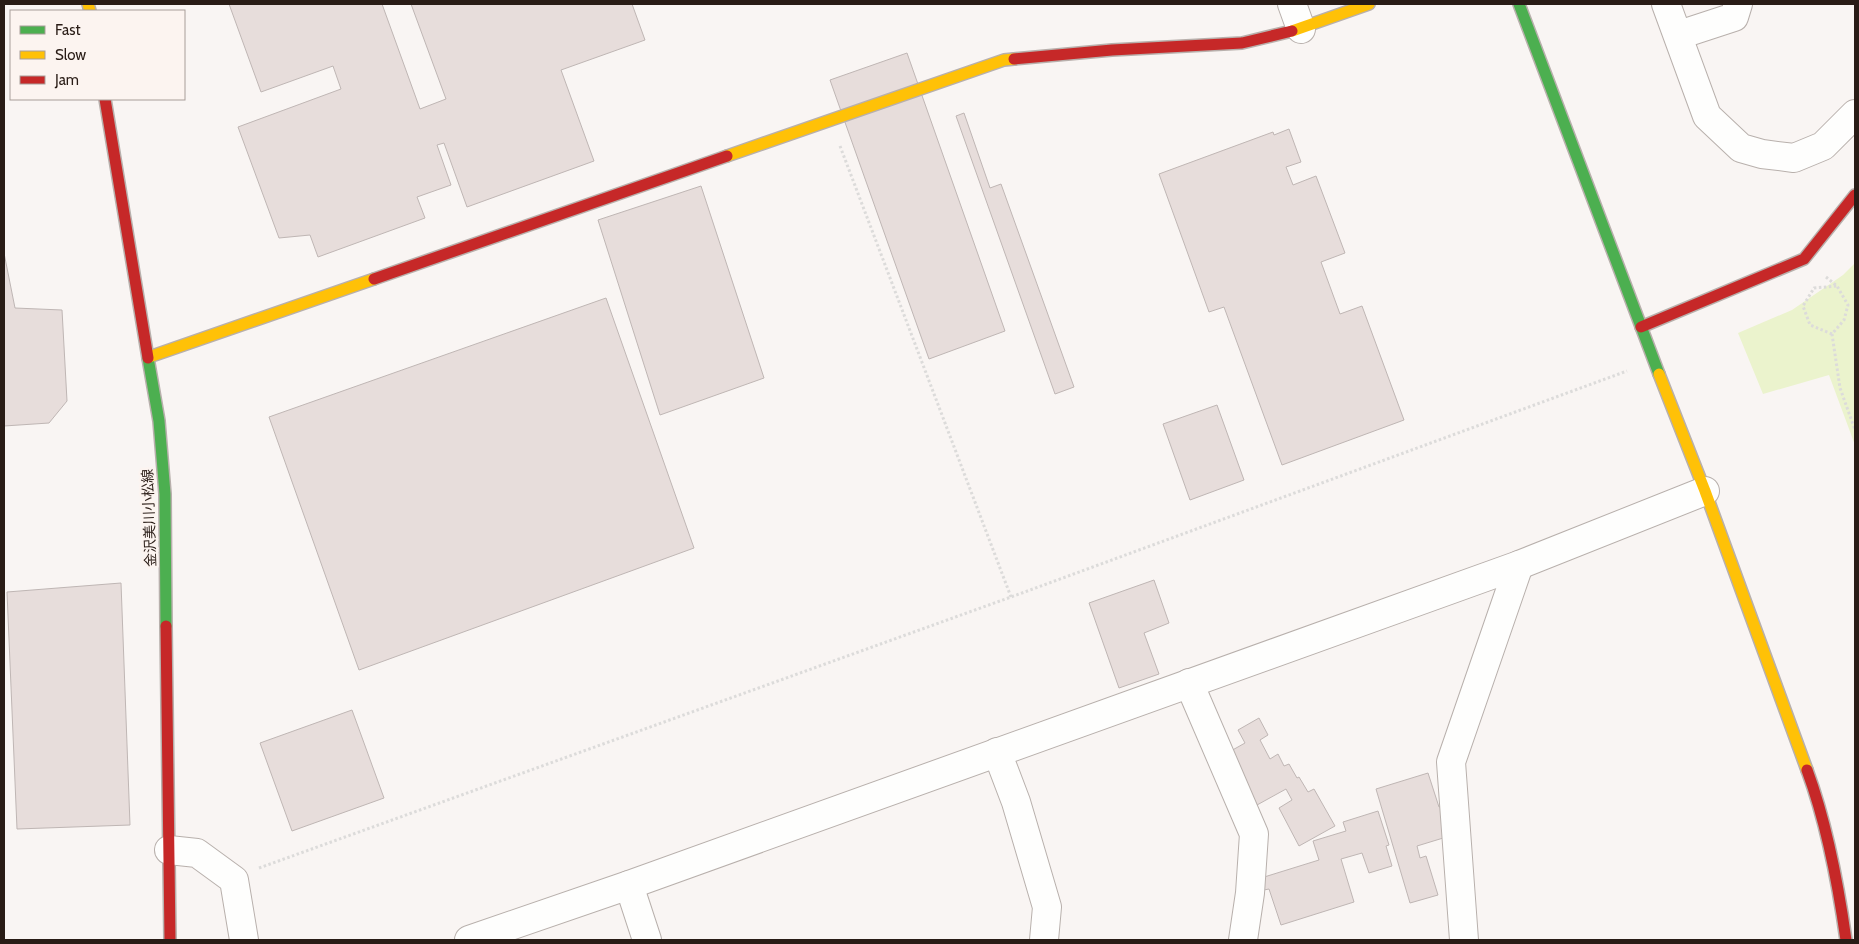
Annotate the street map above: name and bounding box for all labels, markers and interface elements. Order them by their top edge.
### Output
legend [10,10,185,100]
text: Fast [55,21,80,39]
text: Slow [55,46,86,64]
text: Jam [54,71,79,89]
street label: 金沢美川小松線 [138,469,160,567]

